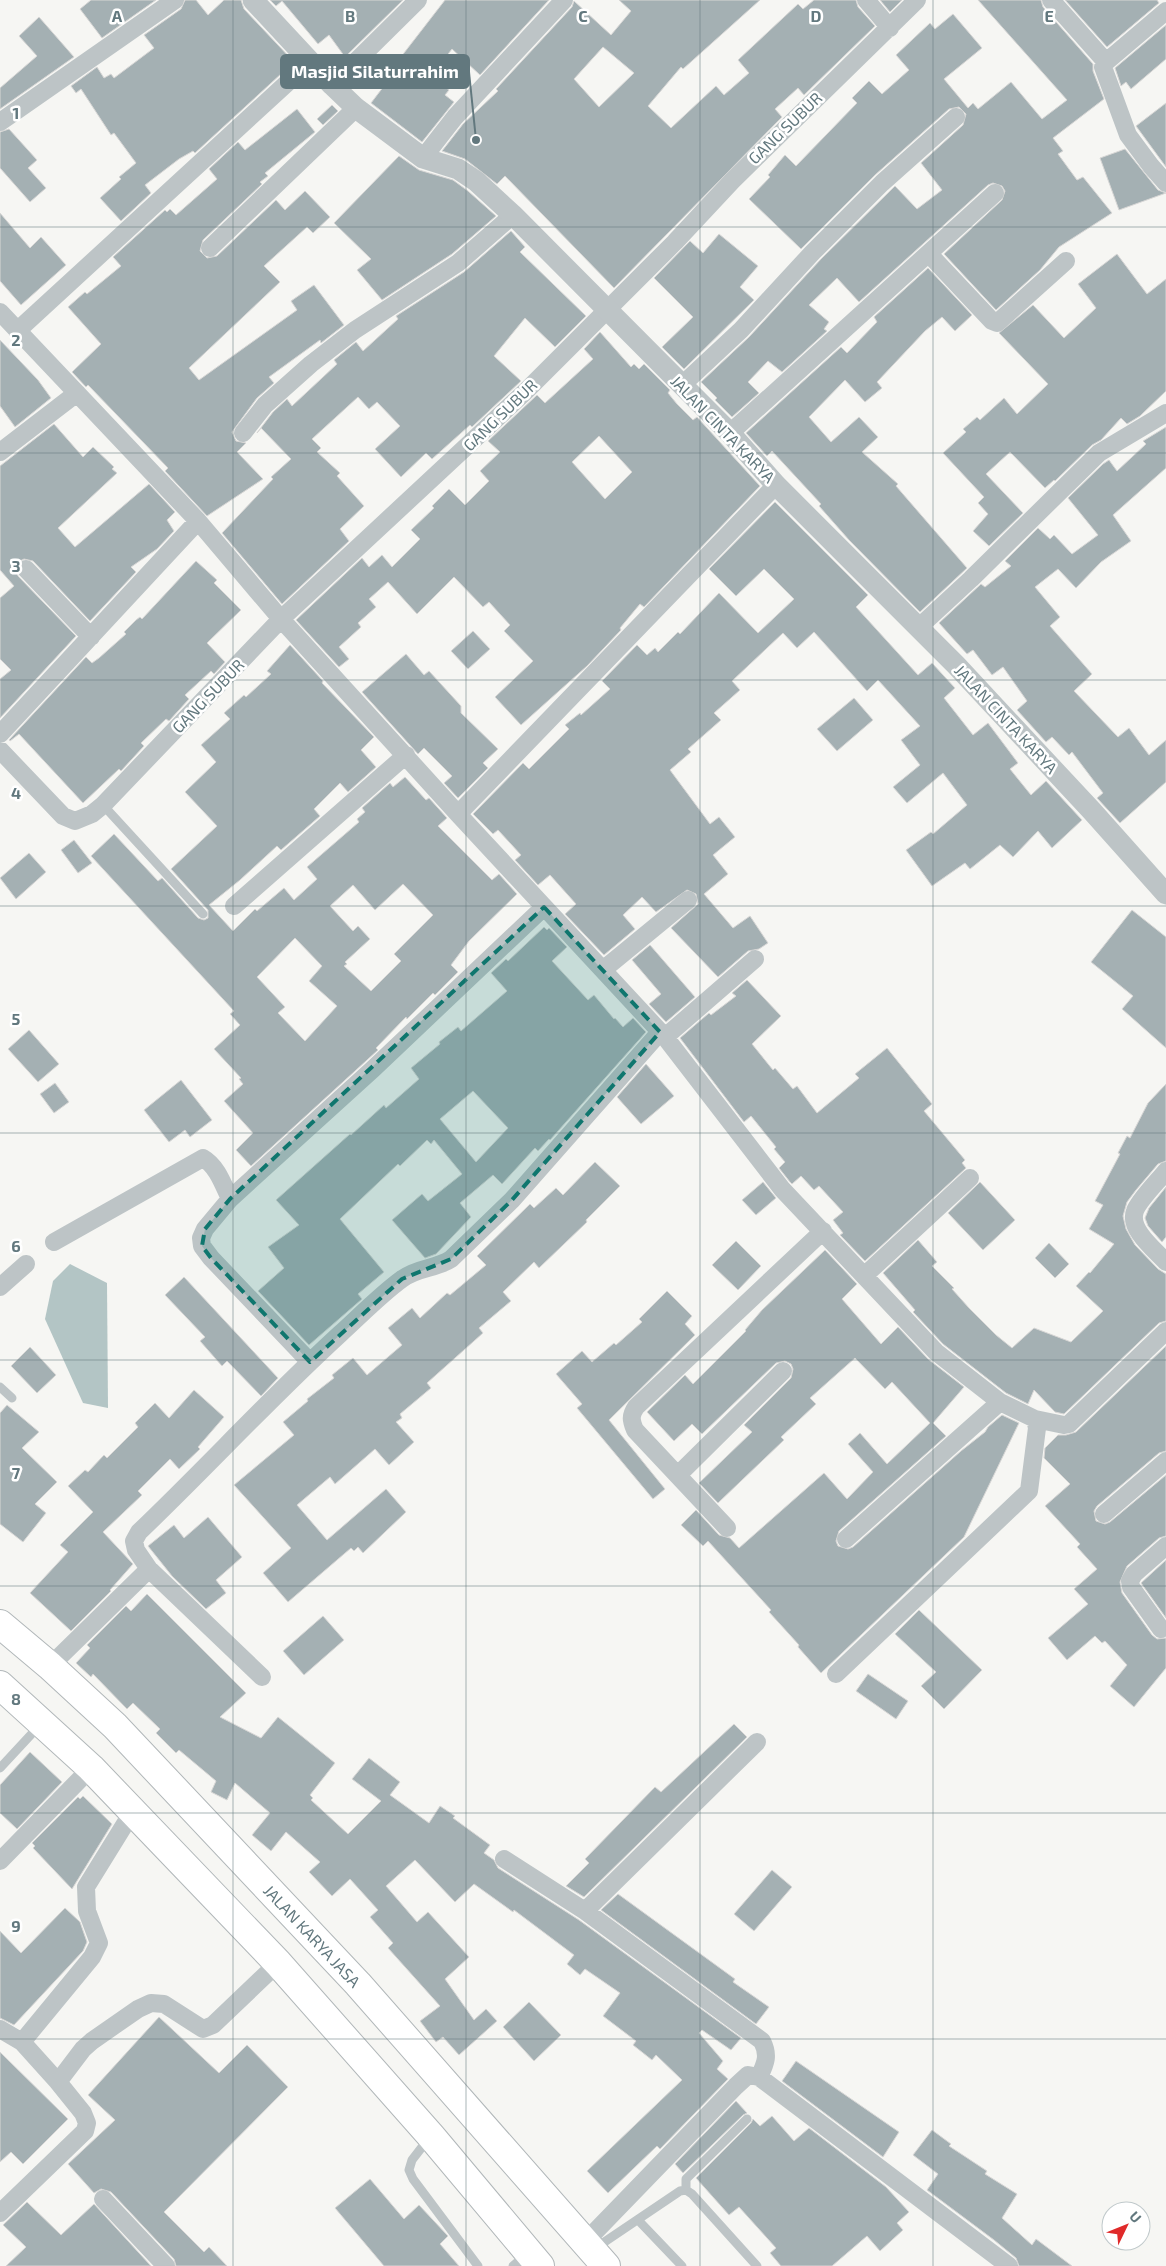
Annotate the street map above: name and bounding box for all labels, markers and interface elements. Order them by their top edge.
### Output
text: A [112,6,123,25]
text: B [345,6,355,25]
text: C [578,6,588,25]
text: D [811,6,822,25]
text: E [1044,6,1054,25]
callout: Masjid Silaturrahim [281,55,469,88]
text: Masjid Silaturrahim [291,60,459,82]
street label: GANG SUBUR [744,88,825,167]
text: 1 [13,103,19,122]
text: 2 [11,330,21,349]
street label: JALAN CINTA KARYA [667,371,779,486]
street label: GANG SUBUR [459,375,540,454]
text: 3 [11,556,21,575]
street label: GANG SUBUR [168,655,248,736]
street label: JALAN CINTA KARYA [951,660,1062,777]
text: 4 [11,783,21,802]
text: 5 [12,1009,21,1028]
text: 6 [11,1236,21,1255]
text: 7 [12,1463,21,1482]
text: 8 [11,1689,21,1708]
street label: JALAN KARYA JASA [260,1881,365,1991]
text: 9 [11,1916,21,1935]
north arrow [1101,2201,1151,2251]
text: U [1126,2207,1145,2226]

